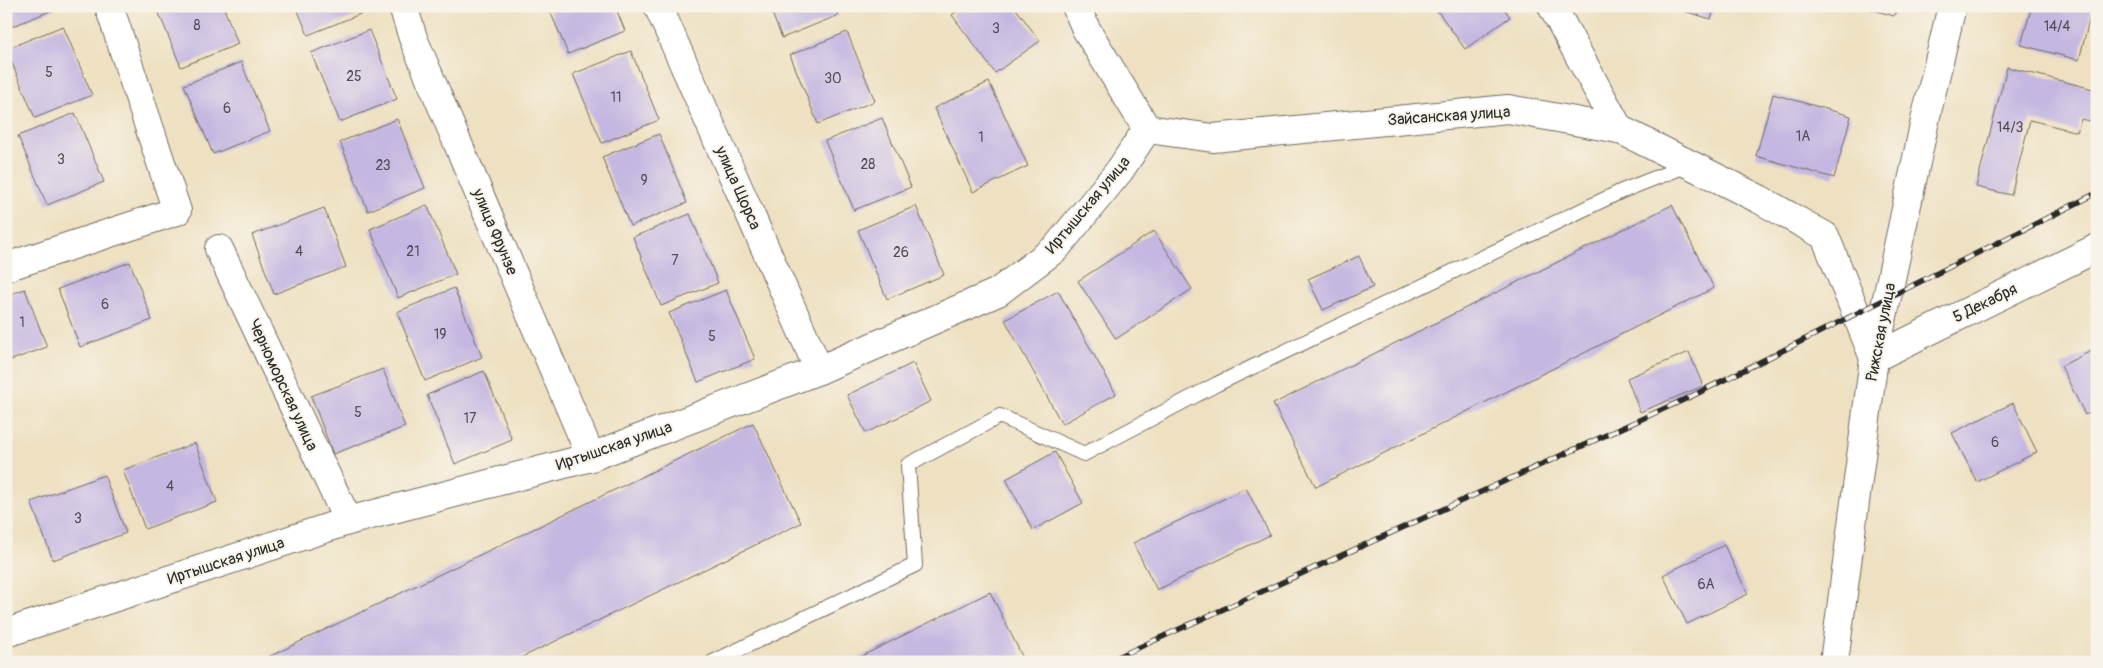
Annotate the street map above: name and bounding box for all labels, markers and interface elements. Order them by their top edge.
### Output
house number: 8 [193,17,201,34]
house number: 14/4 [2044,18,2070,35]
house number: 3 [992,20,1000,37]
house number: 5 [45,64,53,81]
house number: 25 [346,68,362,85]
house number: 30 [824,70,842,87]
house number: 11 [611,89,621,106]
house number: 6 [223,100,231,117]
street label: Зайсанская улица [1387,102,1511,130]
house number: 14/3 [1997,119,2023,136]
house number: 1А [1796,128,1810,145]
house number: 1 [978,129,984,146]
street label: улица Щорса [710,142,765,233]
house number: 3 [57,151,65,168]
street label: Иртышская улица [1041,152,1135,258]
house number: 28 [861,156,875,173]
house number: 23 [375,157,391,174]
house number: 9 [640,172,648,189]
street label: улица Фрунзе [467,185,522,278]
house number: 4 [295,243,303,260]
house number: 21 [406,243,420,260]
house number: 26 [893,244,909,261]
house number: 7 [671,252,679,269]
street label: 5 Декабря [1950,279,2020,327]
street label: Рижская улица [1862,281,1900,383]
house number: 6 [101,296,109,313]
house number: 1 [19,314,25,331]
street label: Черноморская улица [244,316,322,454]
house number: 19 [434,326,446,343]
house number: 5 [708,328,716,345]
house number: 5 [354,404,362,421]
house number: 17 [464,410,477,427]
street label: Иртышская улица [553,417,675,475]
house number: 6 [1991,434,1999,451]
house number: 4 [166,478,174,495]
house number: 3 [74,510,82,527]
street label: Иртышская улица [165,533,287,589]
house number: 6А [1697,576,1715,593]

